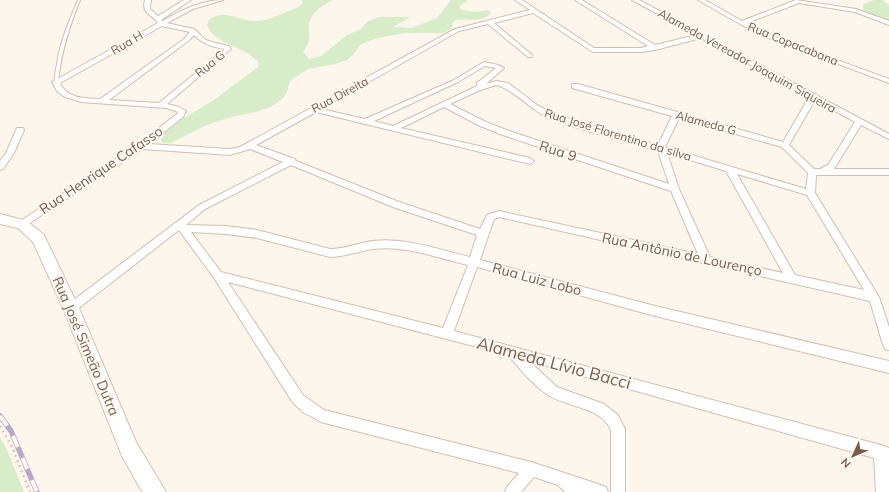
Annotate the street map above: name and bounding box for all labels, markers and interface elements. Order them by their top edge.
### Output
street label: Alameda Vereador Joaquim Siqueira [656,5,839,116]
street label: Rua Copacabana [746,19,841,69]
street label: Rua H [108,27,146,58]
street label: Rua G [192,47,228,80]
street label: Rua Direita [309,73,371,116]
street label: Rua José Florentino da silva [543,105,693,164]
street label: Alameda G [674,107,738,138]
street label: Rua Henrique Cafasso [36,122,166,218]
street label: Rua 9 [537,137,579,165]
street label: Rua Antônio de Lourenço [600,228,764,280]
street label: Rua Luiz Lobo [490,258,584,300]
street label: Rua José Simeão Dutra [49,274,123,418]
street label: Alameda Lívio Bacci [475,332,634,393]
north arrow [833,436,873,476]
text: N [838,455,854,471]

